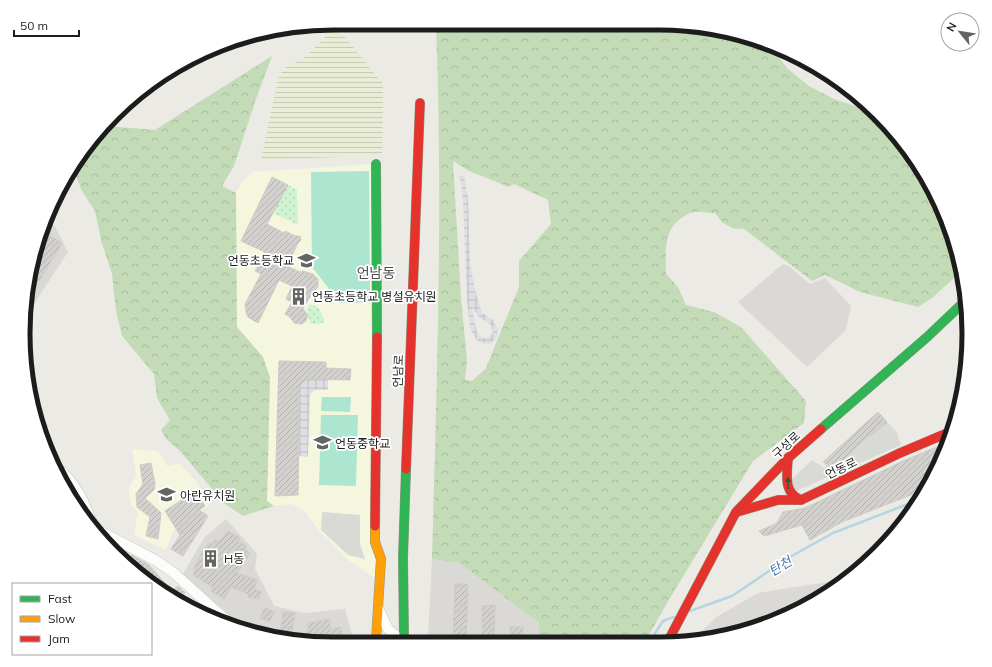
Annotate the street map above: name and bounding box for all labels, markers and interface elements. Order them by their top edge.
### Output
scale bar [14,12,79,38]
north arrow [940,12,980,52]
text: 50 m [20,18,48,33]
text: N [943,20,959,34]
school or university icon: 언동초등학교 [297,250,317,270]
place label: 언동초등학교 [228,253,294,268]
district label: 언남동 [357,264,395,282]
building icon: 언동초등학교 병설유치원 [289,286,309,306]
place label: 언동초등학교 병설유치원 [312,289,437,304]
street label: 언남로 [390,354,406,388]
street label: 구성로 [769,428,803,462]
school or university icon: 언동중학교 [312,433,332,453]
place label: 언동중학교 [335,436,390,451]
street label: 언동로 [823,454,859,482]
one-way arrow [784,477,791,489]
school or university icon: 아란유치원 [157,485,177,505]
place label: 아란유치원 [180,488,235,503]
building icon: H동 [201,548,221,568]
place label: H동 [224,551,244,566]
water label: 탄천 [766,552,795,579]
legend [12,583,152,655]
text: Fast [48,591,72,606]
text: Slow [48,611,76,626]
text: Jam [48,631,70,646]

